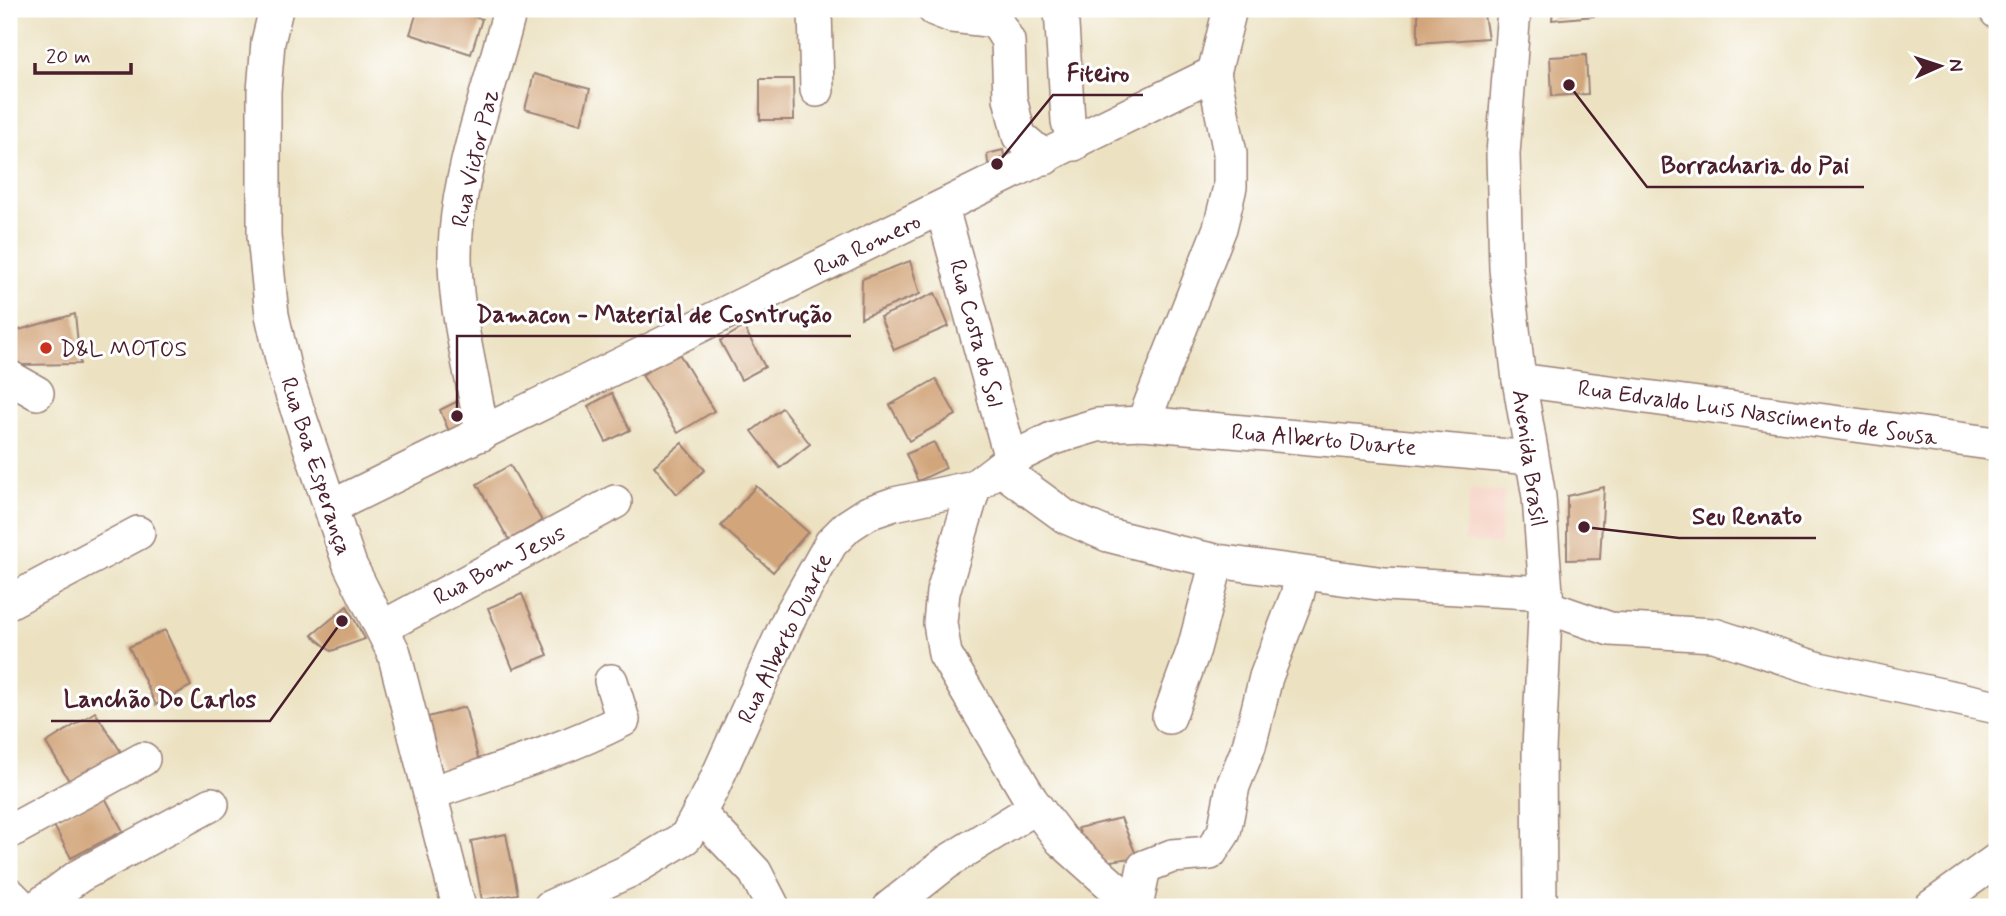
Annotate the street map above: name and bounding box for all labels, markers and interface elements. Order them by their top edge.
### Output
scale bar [35,32,131,76]
north arrow [1904,32,1974,102]
text: 20 m [46,43,91,71]
callout: Fiteiro [1053,50,1143,95]
text: N [1943,58,1968,72]
text: Fiteiro [1067,59,1129,90]
street label: Rua Victor Paz [446,87,506,230]
callout: Borracharia do Pai [1647,142,1864,187]
text: Borracharia do Pai [1661,151,1850,182]
street label: Rua Romero [810,207,926,285]
street label: Rua Costa do Sol [941,257,1009,410]
callout: Damacon - Material de Cosntrução [457,291,851,336]
text: Damacon - Material de Cosntrução [476,300,832,331]
place label: D&L MOTOS [60,335,187,365]
marker: D&L MOTOS [38,340,54,356]
street label: Rua Boa Esperança [272,374,358,559]
street label: Rua Edvaldo Luis Nascimento de Sousa [1576,374,1940,454]
street label: Avenida Brasil [1504,388,1552,529]
street label: Rua Alberto Duarte [1230,418,1418,464]
callout: Seu Renato [1679,493,1816,538]
text: Seu Renato [1692,502,1802,533]
street label: Rua Bom Jesus [429,518,571,613]
street label: Rua Alberto Duarte [732,549,840,729]
callout: Lanchão Do Carlos [51,676,270,721]
text: Lanchão Do Carlos [64,685,257,716]

